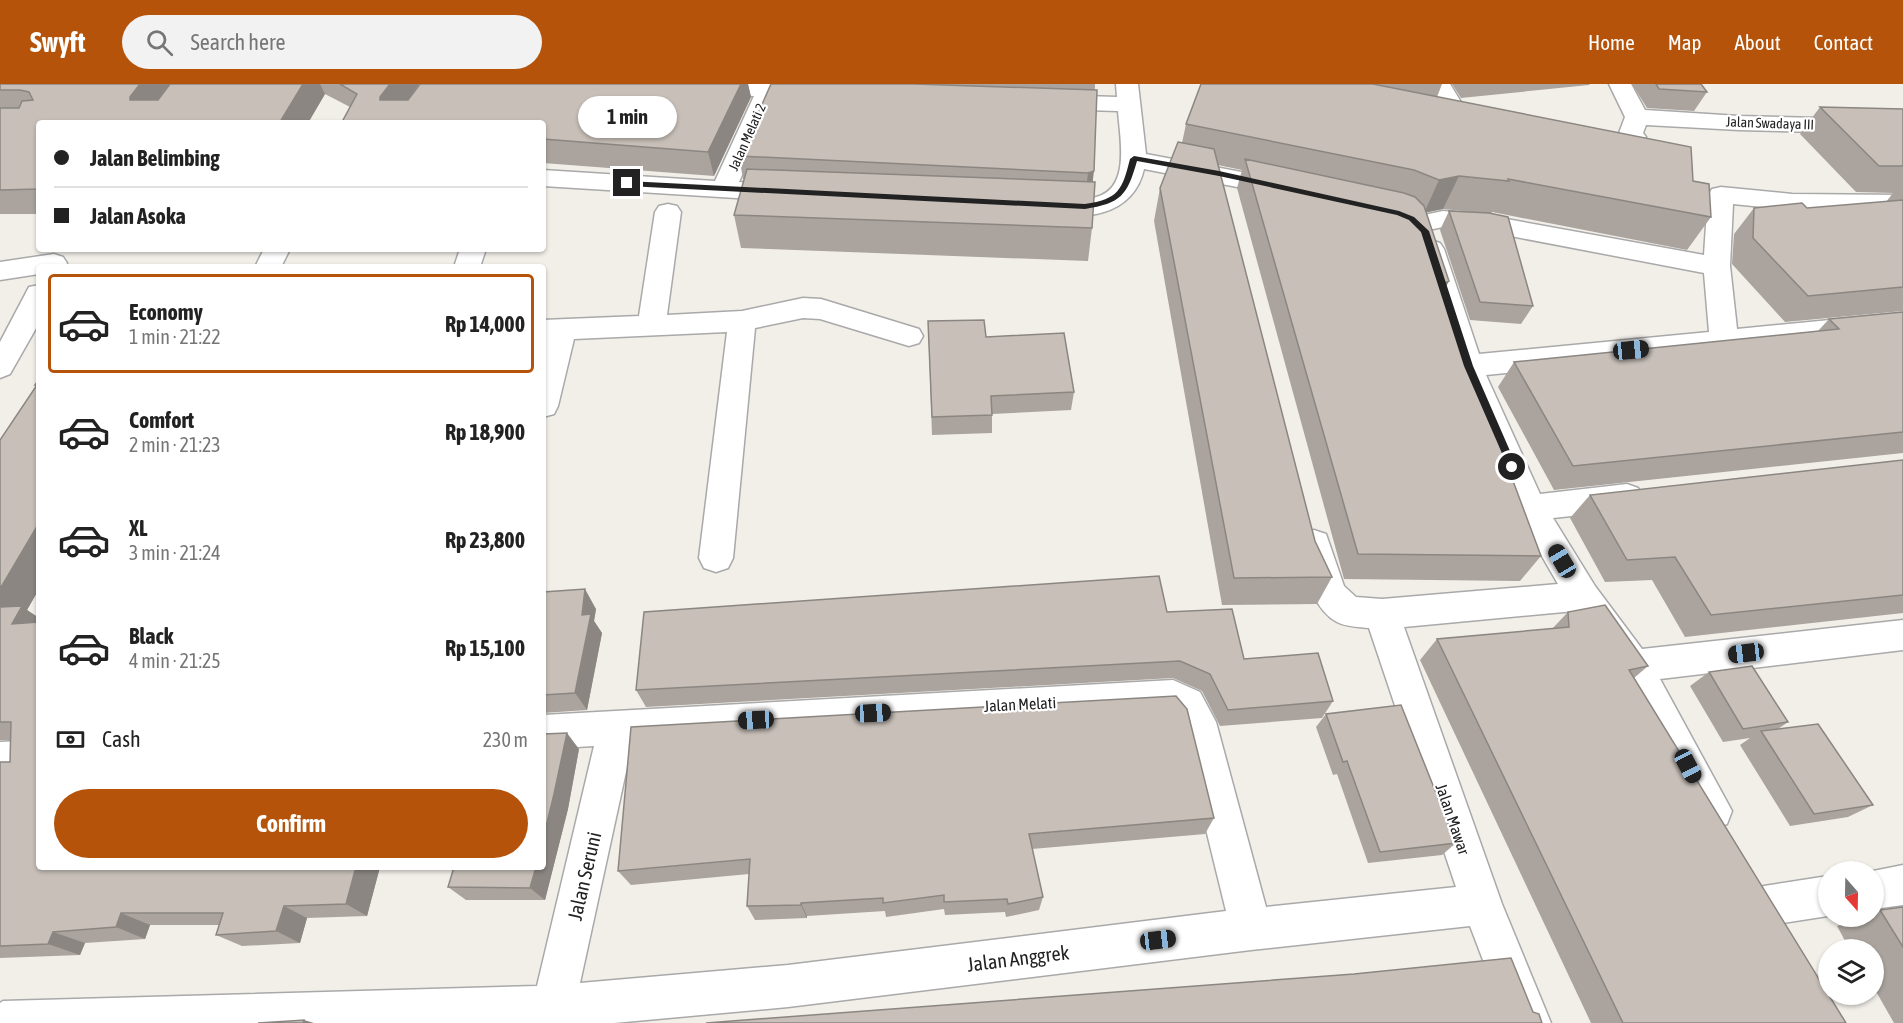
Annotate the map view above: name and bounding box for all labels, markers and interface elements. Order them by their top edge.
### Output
search box [122,15,542,69]
text: Swyft [30,26,86,58]
icon: search [143,26,176,59]
text: Search here [191,29,285,55]
text: Home [1588,30,1635,54]
text: Map [1668,30,1702,54]
text: About [1735,30,1781,54]
text: Contact [1814,30,1873,54]
callout: 1 min [578,96,676,138]
street label: Jalan Melati 2 [725,101,769,173]
text: 1 min [607,105,648,128]
street label: Jalan Swadaya III [1726,113,1814,133]
text: Jalan Belimbing [90,145,220,171]
route end [613,169,640,196]
text: Jalan Asoka [90,203,186,229]
icon: car [57,297,111,351]
text: Economy [129,299,203,325]
text: Rp 14,000 [445,311,525,337]
text: 1 min · 21:22 [129,325,221,348]
car [1612,339,1650,361]
icon: car [57,405,111,459]
text: Comfort [129,407,194,433]
text: Rp 18,900 [445,419,525,445]
text: 2 min · 21:23 [129,433,221,456]
route start [1498,453,1525,480]
icon: car [57,513,111,567]
text: XL [129,515,147,541]
text: Rp 23,800 [445,527,525,553]
text: 3 min · 21:24 [129,541,221,564]
car [1545,541,1579,581]
icon: car [57,621,111,675]
text: Black [129,623,173,649]
text: Rp 15,100 [445,635,525,661]
car [1727,642,1765,664]
text: 4 min · 21:25 [129,649,221,672]
street label: Jalan Melati [984,693,1056,715]
car [855,703,891,723]
car [738,710,774,730]
icon: cash [54,723,87,756]
text: Cash [102,726,141,752]
text: 230 m [483,728,528,751]
car [1672,746,1704,786]
street label: Jalan Mawar [1432,781,1474,857]
button: Confirm [54,789,528,858]
street label: Jalan Seruni [563,830,605,922]
north arrow [1818,861,1884,927]
map controls [1818,861,1884,1005]
car [1139,929,1177,951]
button: layers [1818,939,1884,1005]
street label: Jalan Anggrek [966,940,1071,976]

